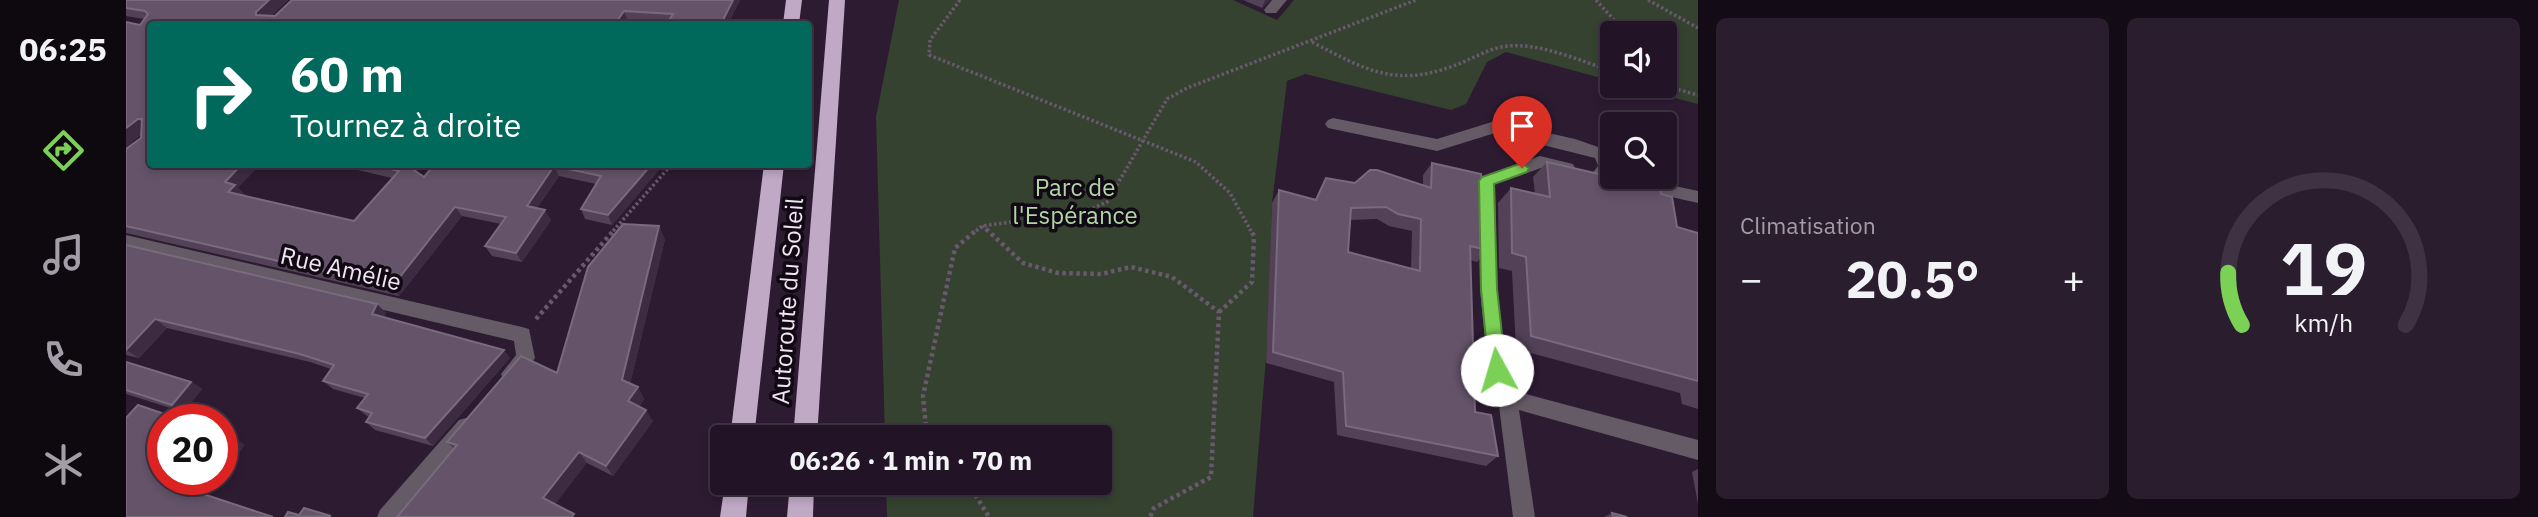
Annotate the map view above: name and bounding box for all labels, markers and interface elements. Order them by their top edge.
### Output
map controls [1600,21,1677,189]
button: sound [1600,21,1677,98]
text: 06:25 [19,28,107,70]
text: 60 m [290,42,404,105]
icon: right [175,49,266,140]
pin [1492,96,1552,168]
text: Tournez à droite [290,104,521,146]
icon: arrive [1503,107,1541,145]
button: search [1600,112,1677,189]
icon: directions [39,126,88,175]
park label: Parc de l'Espérance [1012,171,1138,231]
street label: Autoroute du Soleil [764,197,810,405]
text: Climatisation [1740,210,1876,240]
text: 19 [2280,220,2367,315]
icon: music [39,230,88,279]
street label: Rue Amélie [277,239,405,297]
text: 20.5° [1845,245,1980,312]
text: − [1740,254,1763,303]
text: + [2062,254,2085,303]
text: km/h [2294,305,2353,338]
position arrow [1460,333,1534,407]
icon: phone [39,335,88,384]
speed limit sign: 20 [147,404,238,495]
icon: climate [39,440,88,489]
text: 06:26 · 1 min · 70 m [790,443,1032,477]

